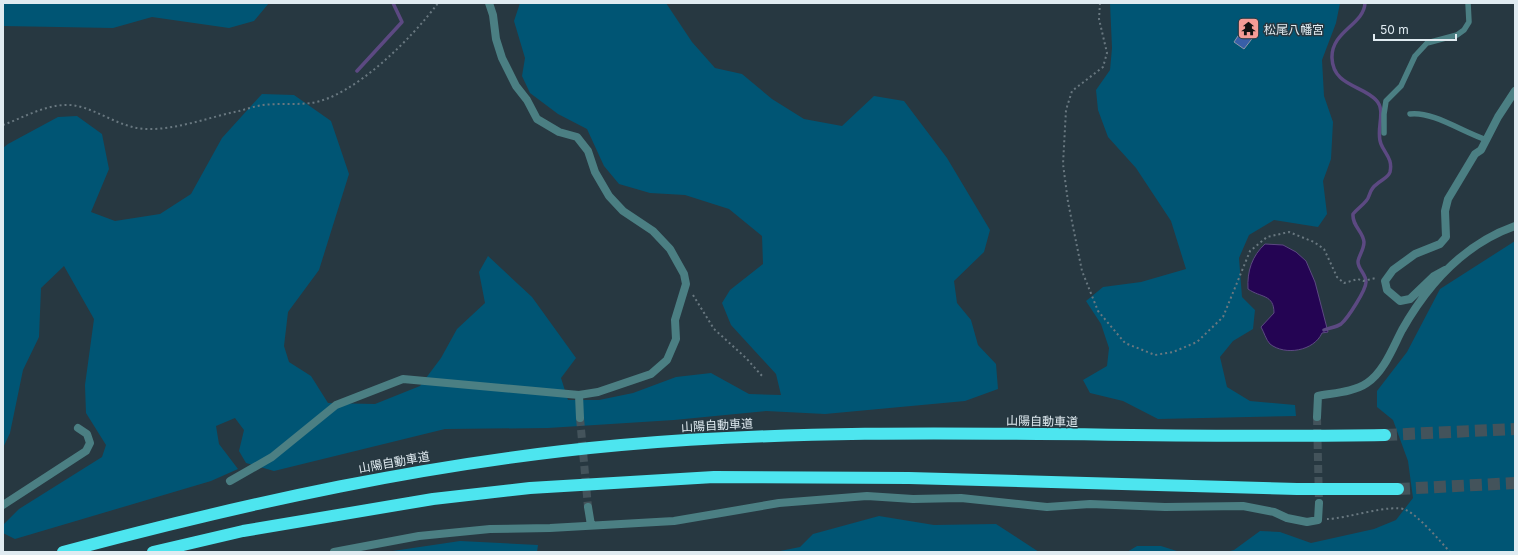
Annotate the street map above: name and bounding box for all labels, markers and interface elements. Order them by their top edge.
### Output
temple icon: 松尾八幡宮 [1235,16,1261,42]
scale bar [1374,16,1456,42]
place label: 松尾八幡宮 [1264,22,1324,37]
text: 50 m [1380,22,1409,37]
street label: 山陽自動車道 [1006,413,1078,429]
street label: 山陽自動車道 [681,416,753,434]
street label: 山陽自動車道 [357,448,431,476]

